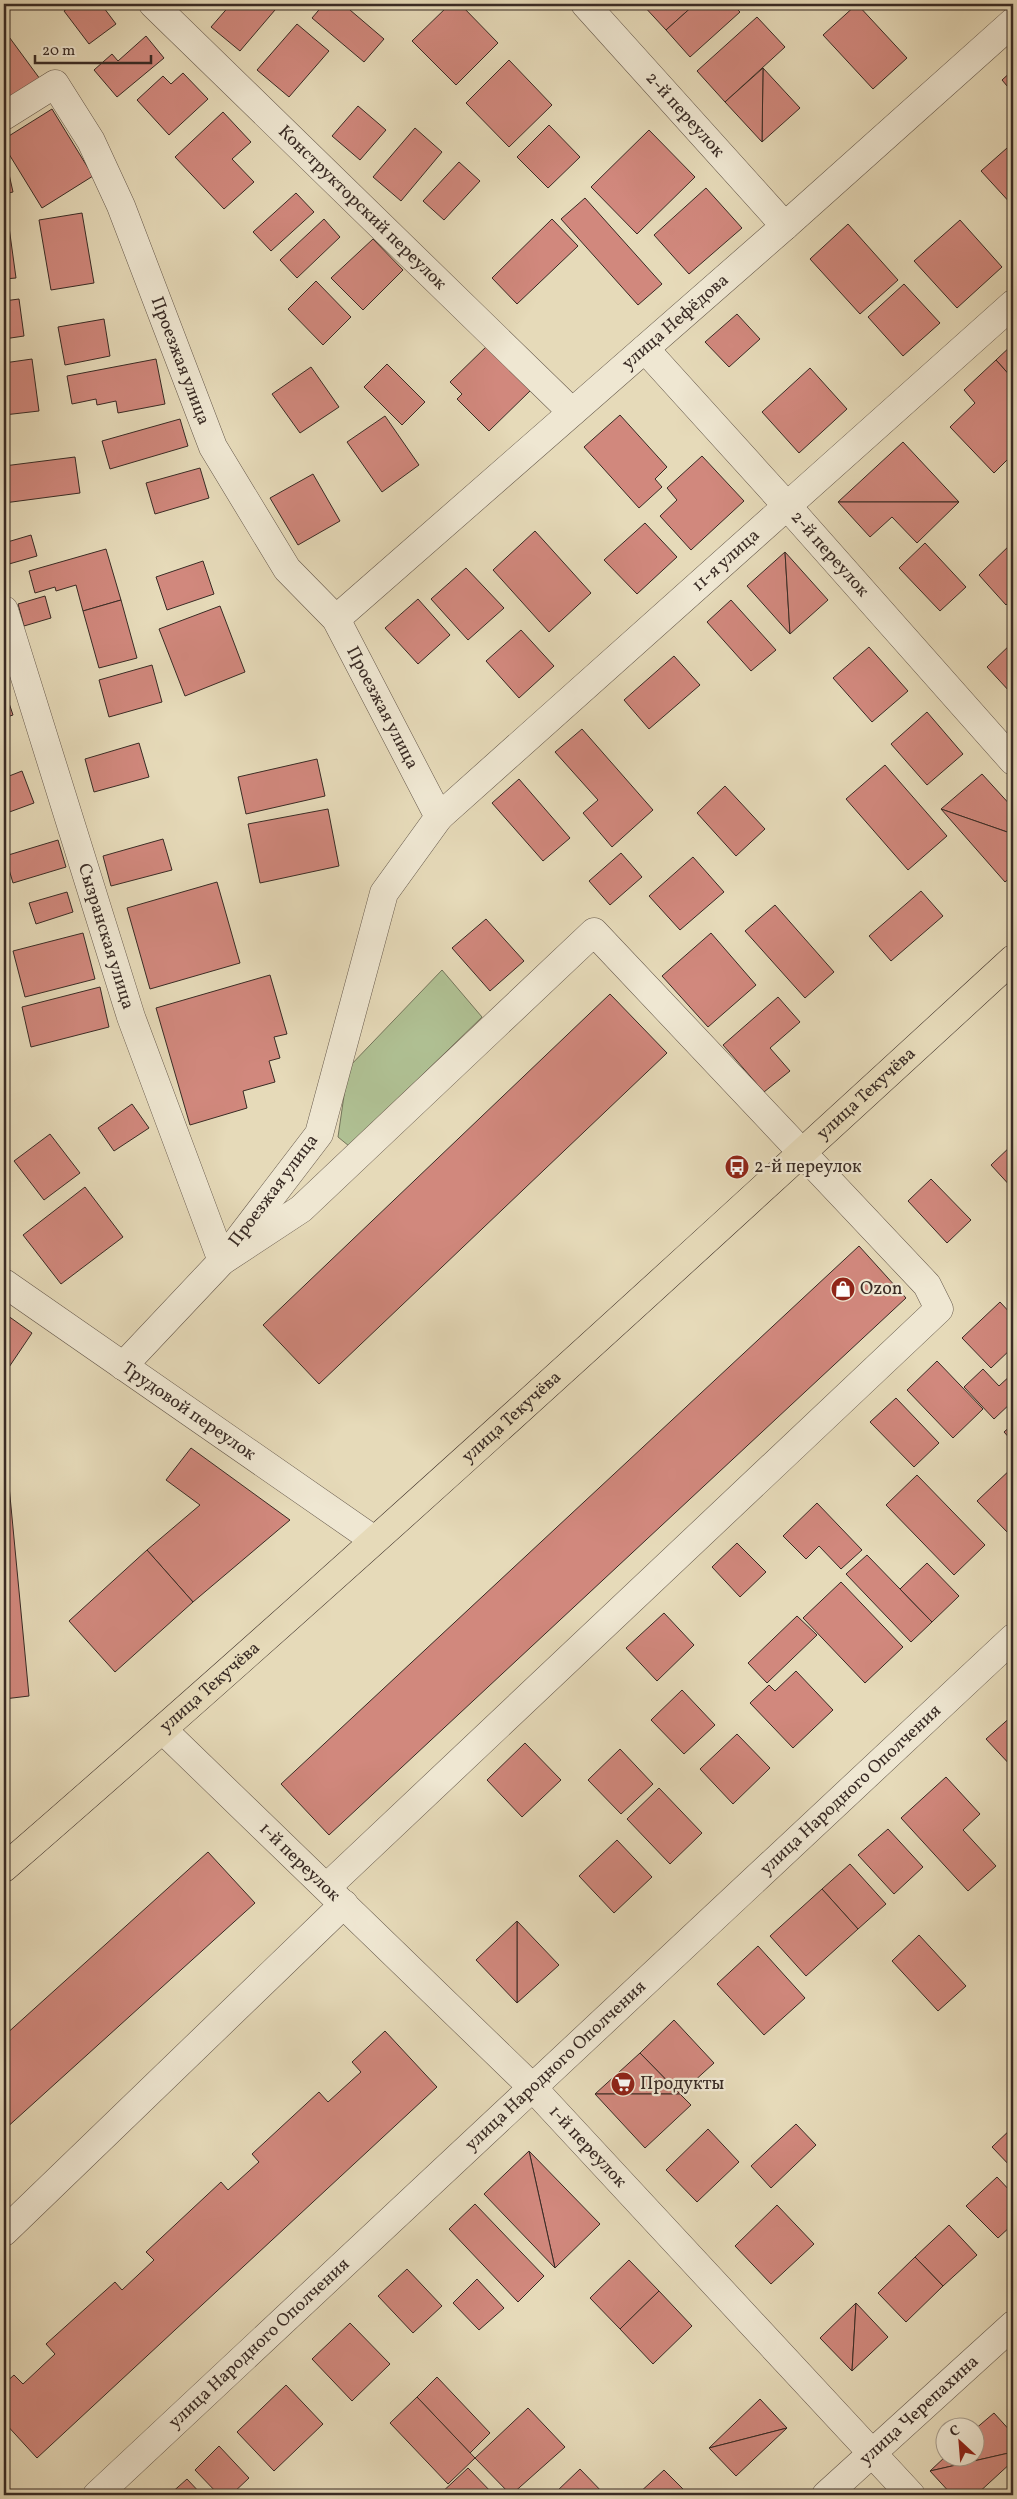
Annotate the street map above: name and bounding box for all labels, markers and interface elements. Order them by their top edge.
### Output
scale bar [35,32,151,64]
text: 20 m [42,41,75,62]
street label: 2-й переулок [639,66,730,163]
street label: Конструкторский переулок [272,120,452,296]
street label: улица Нефёдова [616,268,734,376]
street label: Проезжая улица [144,293,216,429]
street label: 2-й переулок [785,505,875,603]
street label: 11-я улица [687,523,766,598]
street label: Проезжая улица [340,642,425,774]
street label: Сызранская улица [71,860,140,1013]
street label: улица Текучёва [811,1042,922,1146]
street label: Проезжая улица [223,1129,325,1253]
bus stop icon: 2-й переулок [724,1154,750,1180]
place label: 2-й переулок [754,1155,862,1180]
shop icon: Ozon [830,1276,856,1302]
place label: Ozon [860,1277,903,1302]
street label: Трудовой переулок [117,1356,261,1467]
street label: улица Текучёва [456,1365,567,1469]
street label: улица Текучёва [154,1636,266,1739]
street label: улица Народного Ополчения [754,1699,947,1881]
street label: 1-й переулок [253,1817,346,1908]
street label: улица Народного Ополчения [459,1975,652,2157]
supermarket icon: Продукты [610,2071,636,2097]
place label: Продукты [640,2072,725,2097]
street label: 1-й переулок [543,2100,633,2194]
street label: улица Народного Ополчения [163,2252,355,2434]
street label: улица Черепахина [854,2349,984,2471]
north arrow [934,2416,984,2466]
text: С [947,2421,963,2442]

